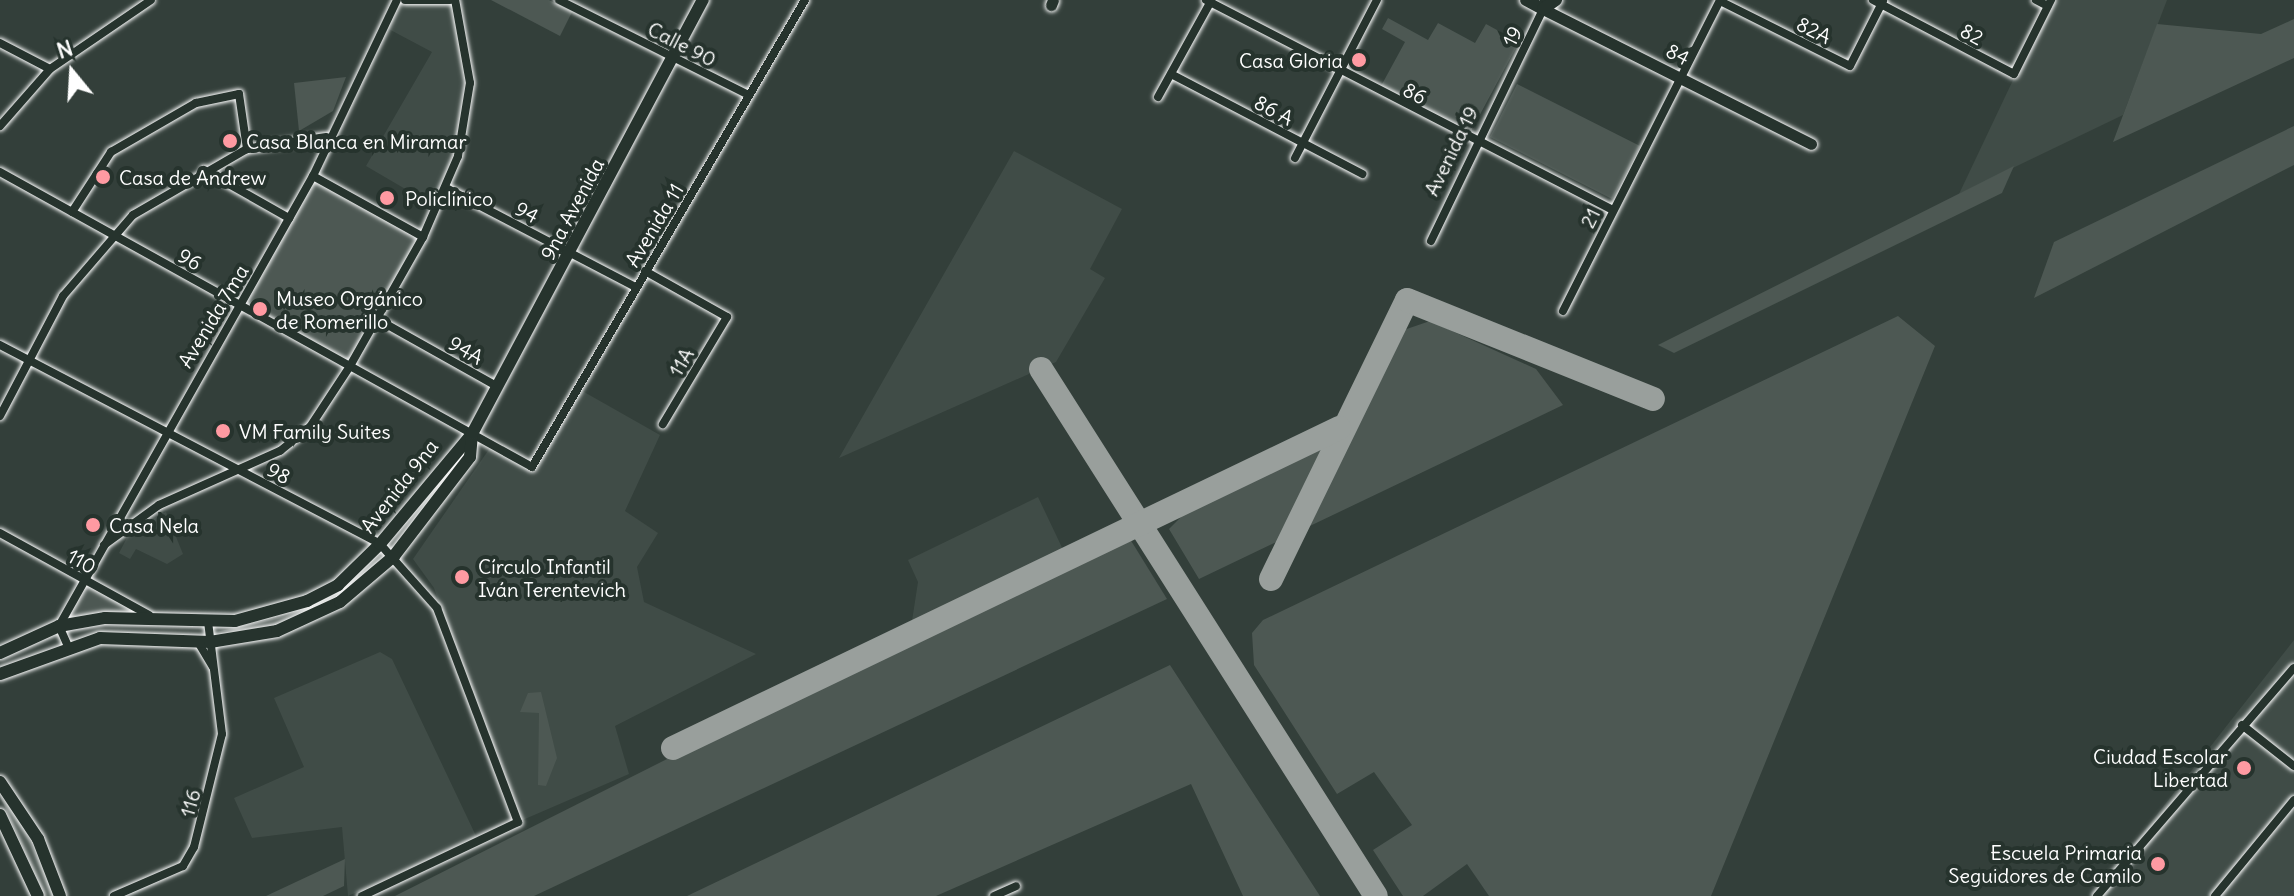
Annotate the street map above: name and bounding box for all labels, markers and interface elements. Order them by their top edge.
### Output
street label: 82A [1793,11,1835,49]
street label: Calle 90 [644,17,720,71]
street label: 82 [1956,18,1988,50]
street label: 19 [1497,22,1527,50]
north arrow [32,32,112,112]
text: N [53,34,76,65]
street label: 84 [1662,38,1694,70]
place label: Casa Gloria [1239,48,1343,72]
marker: Casa Gloria [1350,51,1368,69]
street label: 86 [1399,77,1431,109]
street label: 86 A [1250,90,1298,130]
street label: Avenida 19 [1419,102,1483,200]
place label: Casa Blanca en Miramar [246,129,467,153]
marker: Casa Blanca en Miramar [221,132,239,150]
street label: 9na Avenida [535,154,609,264]
place label: Casa de Andrew [119,165,266,189]
marker: Casa de Andrew [94,168,112,186]
street label: Avenida 11 [620,179,688,271]
place label: Policlínico [405,186,493,210]
marker: Policlínico [376,187,398,209]
street label: 94 [511,196,543,228]
street label: 21 [1575,204,1605,232]
street label: 96 [174,243,206,275]
street label: Avenida 7ma [173,260,253,372]
place label: Museo Orgánico de Romerillo [276,286,423,333]
marker: Museo Orgánico de Romerillo [251,300,269,318]
street label: 94A [444,331,488,369]
street label: 11A [663,344,699,380]
place label: VM Family Suites [239,419,391,443]
marker: VM Family Suites [214,422,232,440]
street label: Avenida 9na [355,435,443,537]
street label: 98 [263,457,295,489]
place label: Casa Nela [109,513,199,537]
marker: Casa Nela [84,516,102,534]
street label: 110 [63,543,101,579]
place label: Círculo Infantil Iván Terentevich [478,554,626,601]
marker: Círculo Infantil Iván Terentevich [453,568,471,586]
place label: Ciudad Escolar Libertad [2093,744,2228,791]
marker: Ciudad Escolar Libertad [2235,759,2253,777]
street label: 116 [175,787,205,819]
place label: Escuela Primaria Seguidores de Camilo [1948,840,2142,887]
marker: Escuela Primaria Seguidores de Camilo [2149,855,2167,873]

